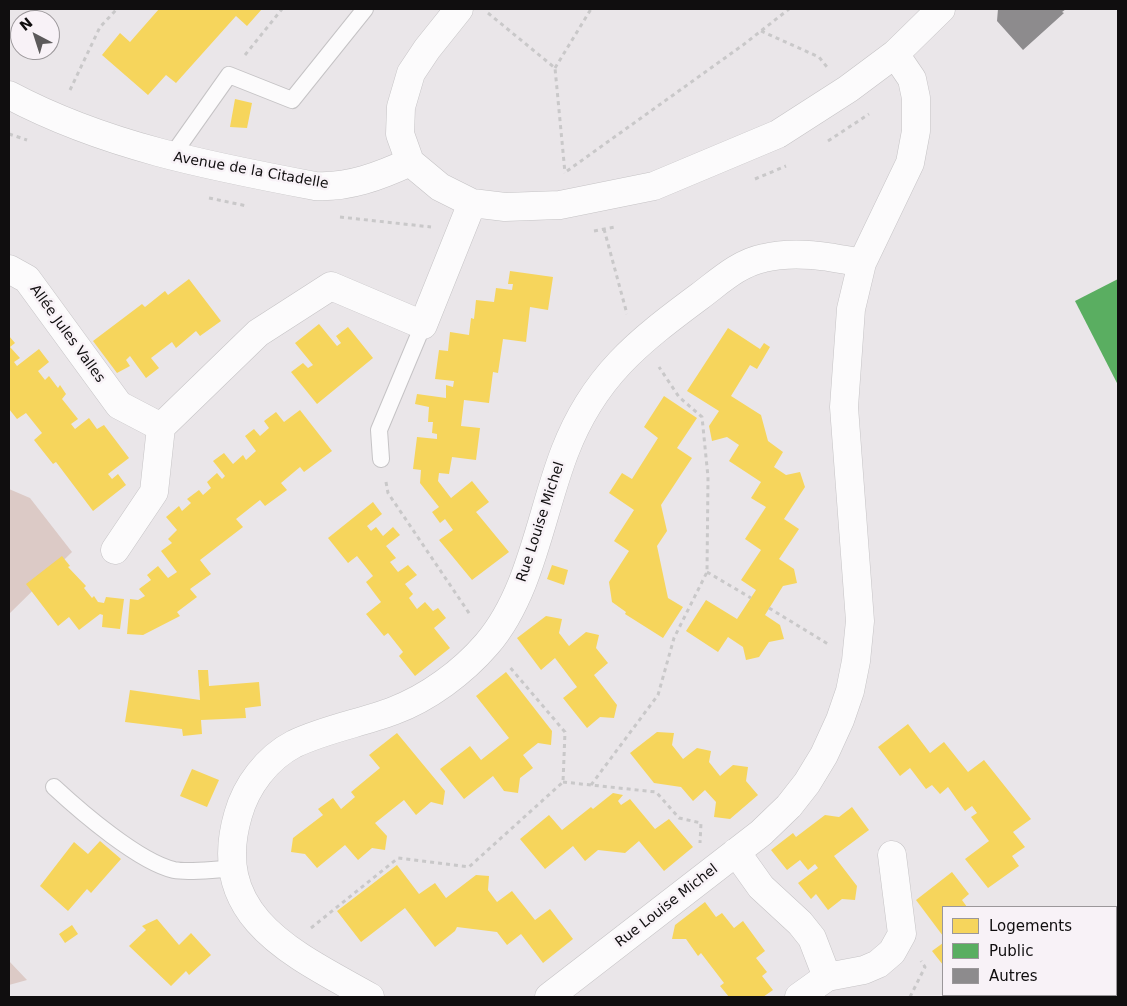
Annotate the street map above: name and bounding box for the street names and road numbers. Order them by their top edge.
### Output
street label: Avenue de la Citadelle [172,149,330,193]
street label: Allée Jules Valles [26,282,108,386]
street label: Rue Louise Michel [514,460,568,584]
street label: Rue Louise Michel [612,861,722,951]

